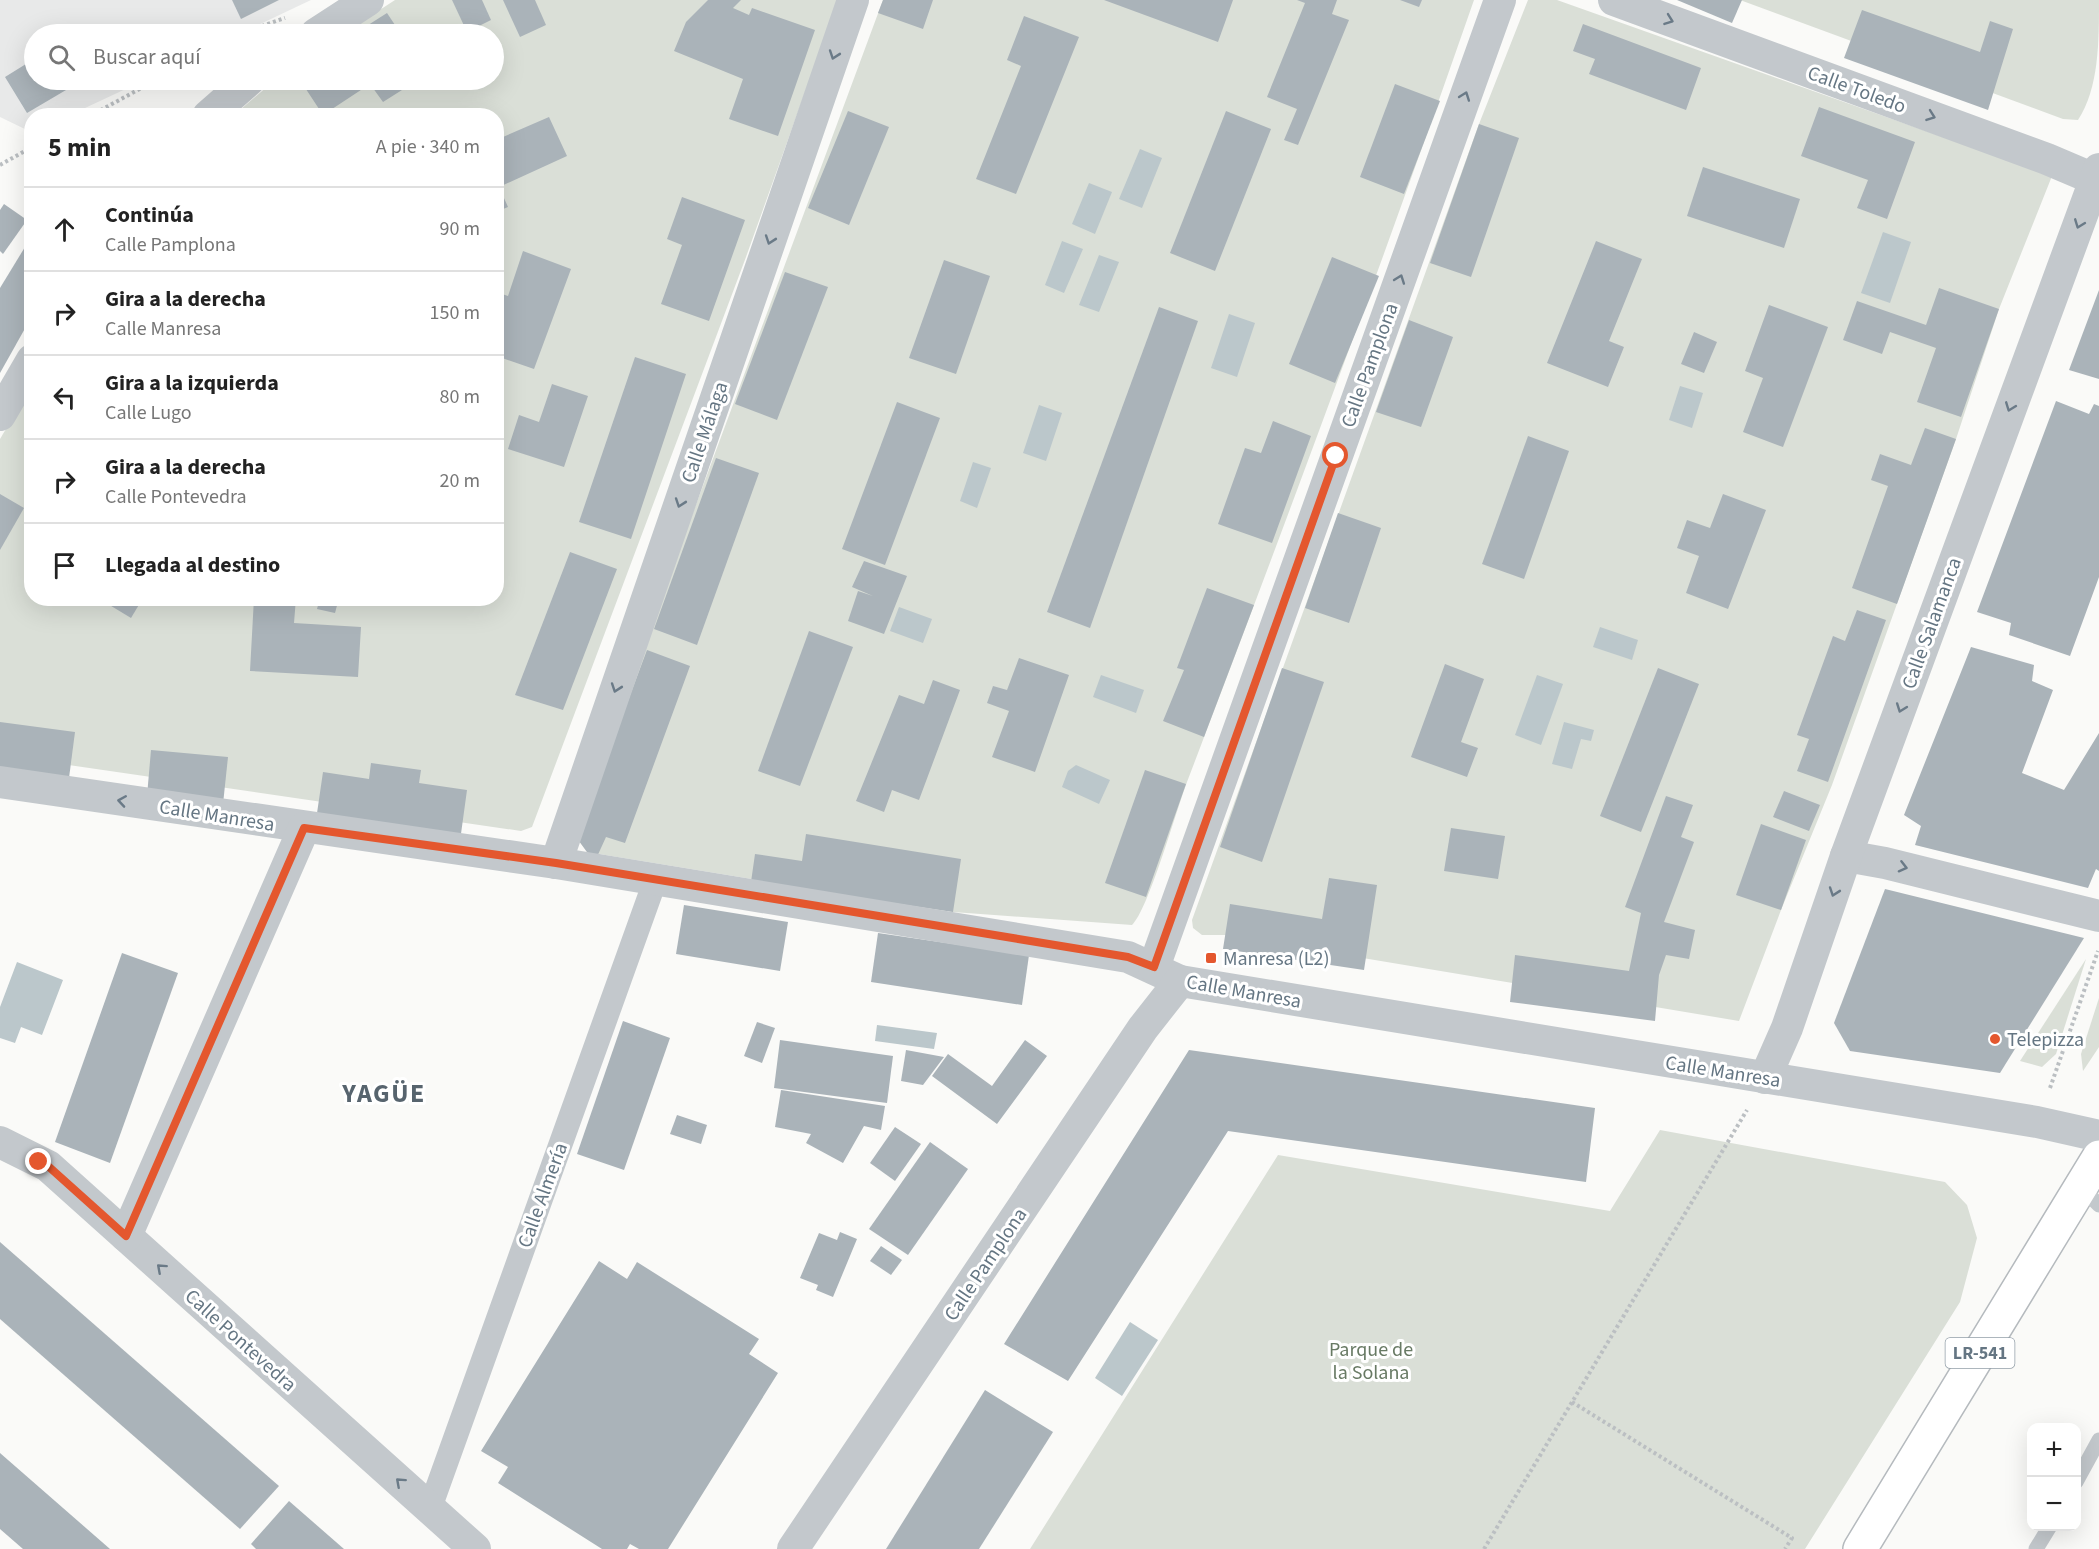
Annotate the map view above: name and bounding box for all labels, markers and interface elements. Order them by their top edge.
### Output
one-way arrow [1662,13,1673,25]
search box [24,24,504,90]
icon: search [45,41,78,74]
text: Buscar aquí [93,41,201,73]
one-way arrow [829,49,841,60]
street label: Calle Toledo [1804,59,1910,121]
one-way arrow [1458,91,1471,102]
one-way arrow [1925,108,1935,121]
text: 5 min [48,129,111,166]
text: A pie · 340 m [376,133,480,161]
text: Continúa [105,199,194,231]
icon: ahead [48,213,81,246]
text: 90 m [440,215,480,243]
one-way arrow [2074,218,2086,229]
text: Calle Pamplona [105,231,236,259]
one-way arrow [765,234,778,245]
one-way arrow [1392,274,1405,285]
text: Gira a la derecha [105,283,266,315]
icon: right [48,297,81,330]
text: 150 m [430,299,480,327]
street label: Calle Pamplona [1334,299,1405,432]
text: Calle Manresa [105,315,221,343]
text: Gira a la izquierda [105,367,279,399]
street label: Calle Málaga [675,378,735,487]
icon: left [48,381,81,414]
text: 80 m [440,383,480,411]
text: Calle Lugo [105,399,192,427]
one-way arrow [2005,400,2017,411]
route start [1322,442,1348,468]
text: Gira a la derecha [105,451,266,483]
icon: right [48,465,81,498]
text: 20 m [440,467,480,495]
text: Calle Pontevedra [105,483,247,511]
one-way arrow [674,498,687,508]
icon: arrive [48,549,81,582]
text: Llegada al destino [105,549,280,581]
street label: Calle Salamanca [1895,554,1969,693]
one-way arrow [611,682,624,693]
one-way arrow [1895,703,1908,713]
street label: Calle Manresa [157,793,276,839]
one-way arrow [118,795,127,807]
one-way arrow [1898,860,1908,873]
one-way arrow [1828,886,1841,896]
place label: Manresa (L2) [1223,945,1329,973]
marker: Manresa (L2) [1204,951,1218,965]
street label: Calle Manresa [1184,968,1304,1016]
place label: Telepizza [2007,1026,2084,1054]
marker: Telepizza [1988,1032,2002,1046]
street label: Calle Manresa [1663,1049,1782,1095]
district label: YAGÜE [341,1075,426,1112]
street label: Calle Almería [511,1139,575,1252]
route end [25,1148,51,1174]
street label: Calle Pamplona [938,1203,1034,1327]
one-way arrow [157,1264,168,1275]
street label: Calle Pontevedra [178,1283,302,1399]
park label: Parque de la Solana [1329,1336,1413,1387]
road number: LR-541 [1946,1338,2014,1368]
map controls [2027,1423,2081,1531]
button: + [2027,1423,2081,1477]
button: − [2027,1477,2081,1531]
one-way arrow [396,1478,407,1489]

